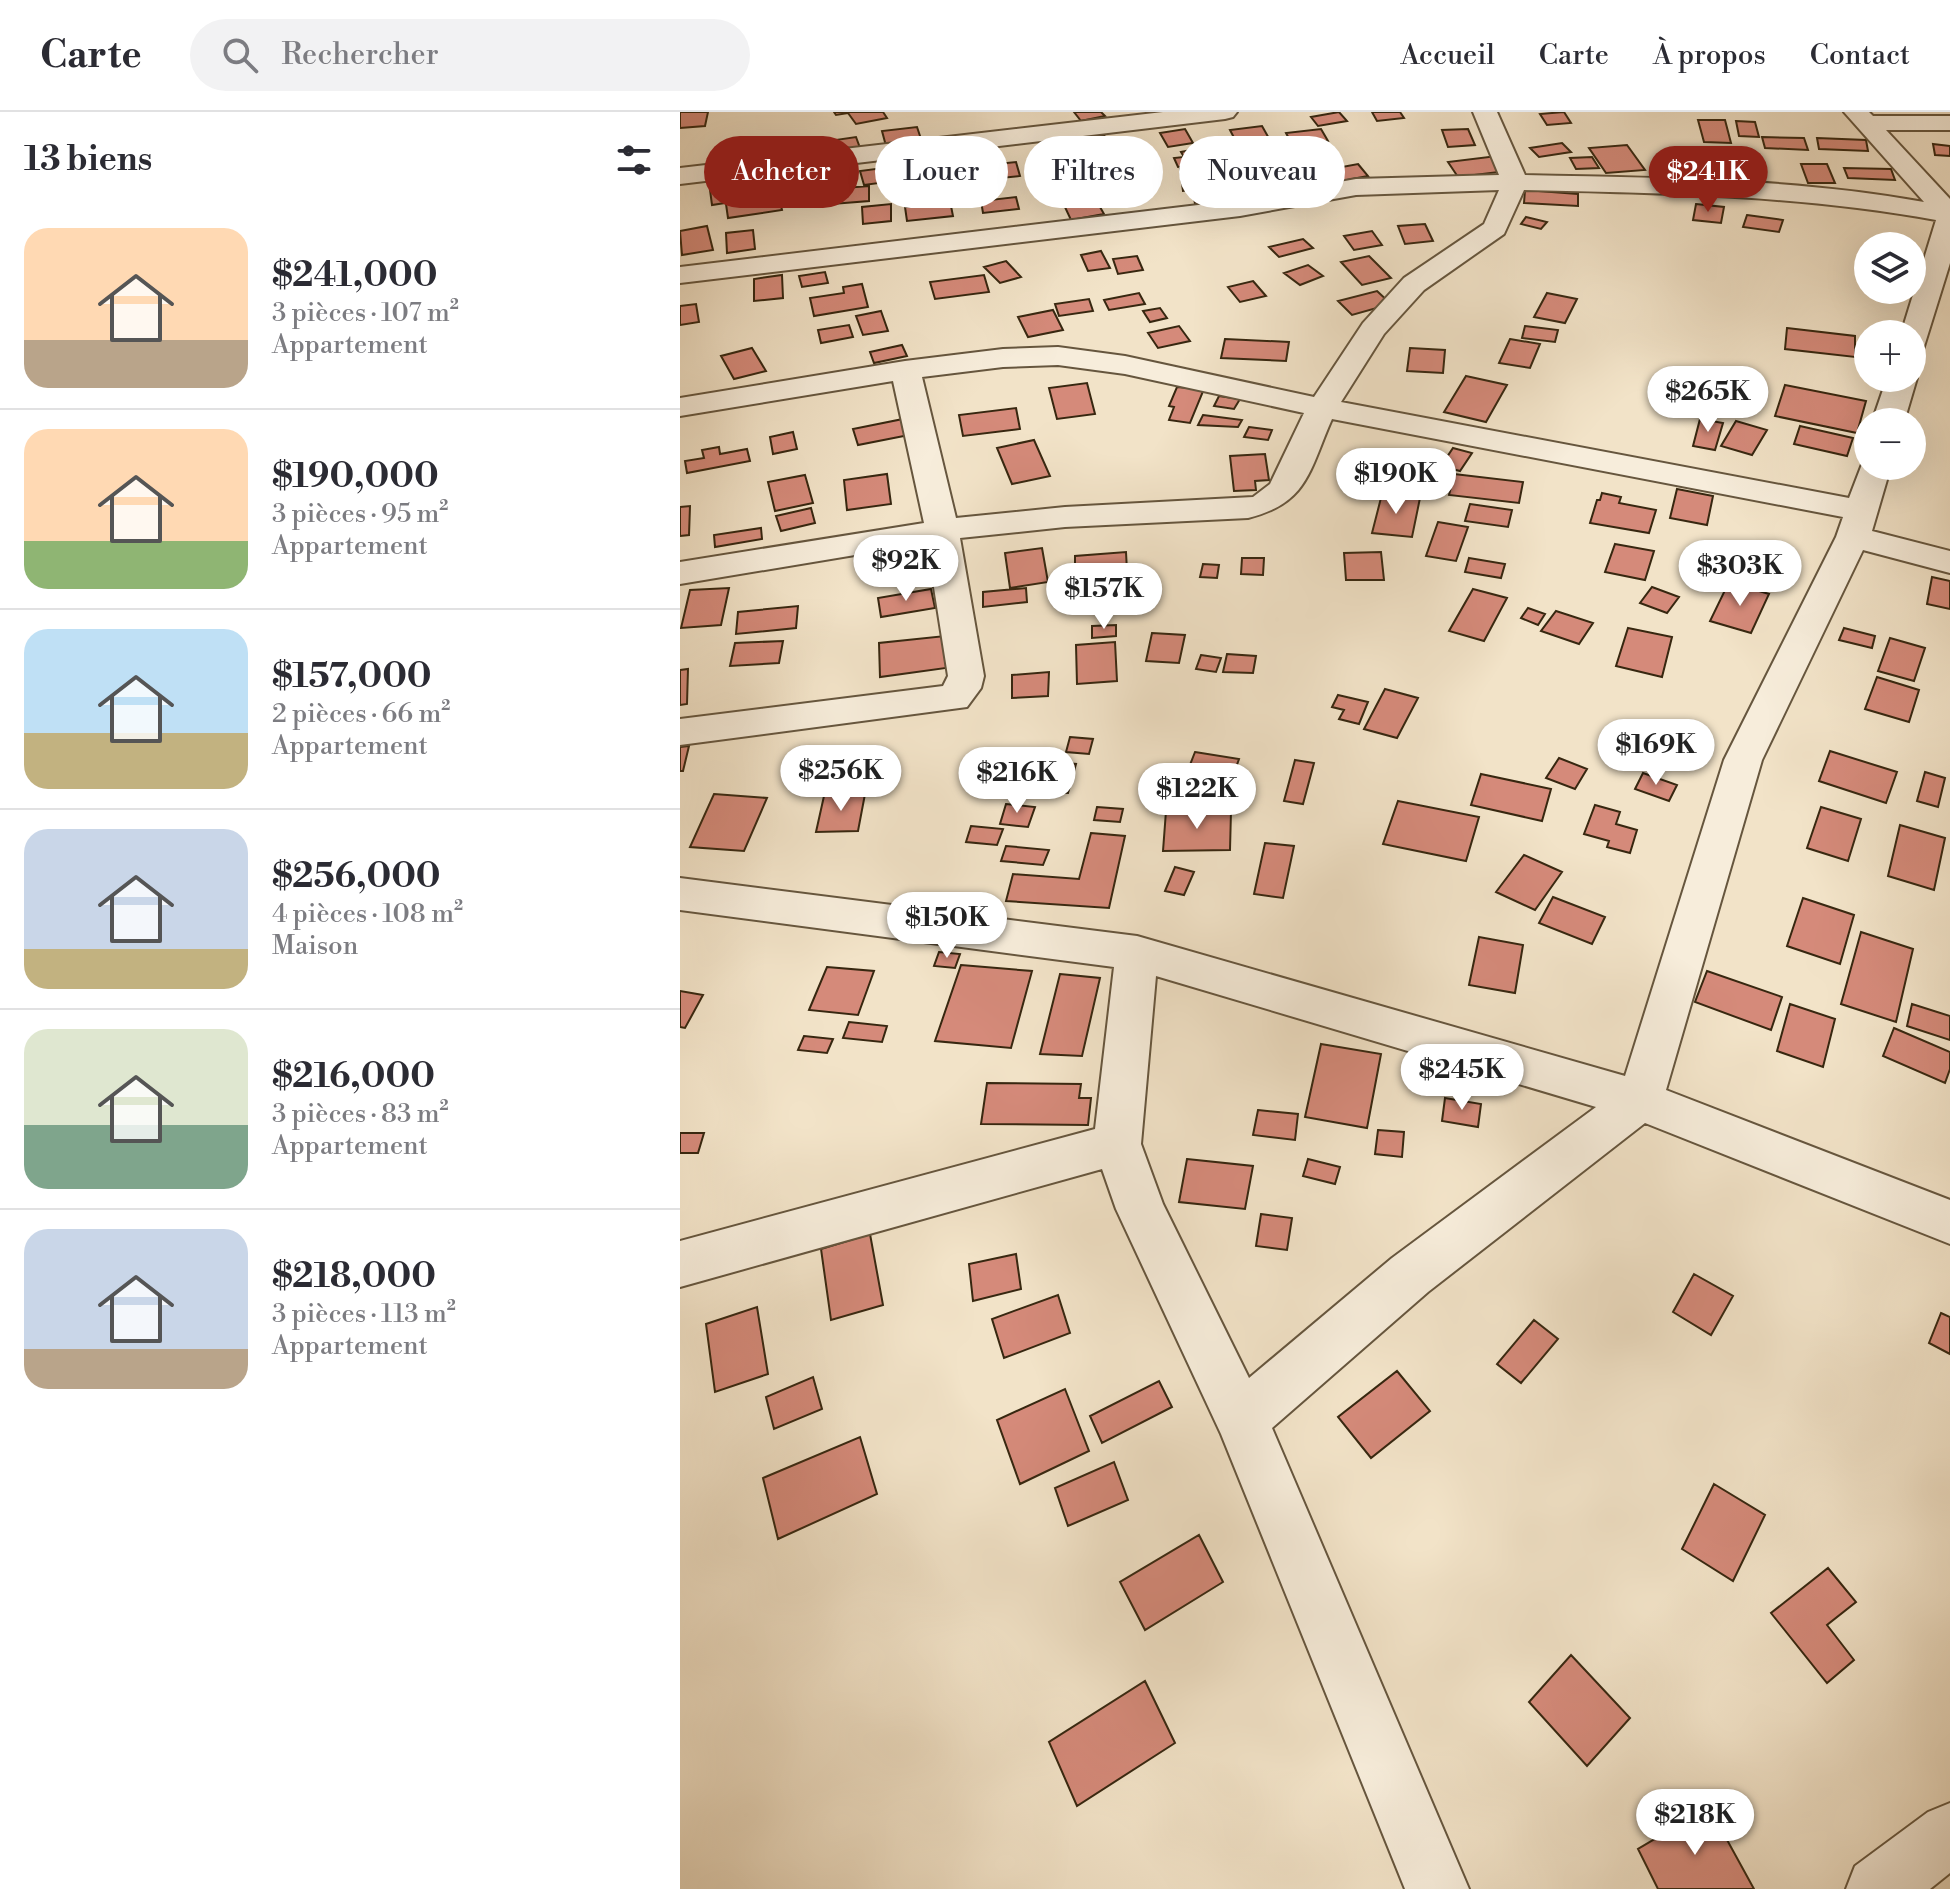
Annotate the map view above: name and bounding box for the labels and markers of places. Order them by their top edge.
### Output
pin: $241K [1652,146,1764,214]
pin: $265K [1652,366,1764,434]
pin: $190K [1340,448,1452,516]
pin: $92K [859,535,953,603]
pin: $303K [1684,540,1796,608]
pin: $157K [1048,563,1160,631]
pin: $169K [1600,719,1712,787]
pin: $256K [785,745,897,813]
pin: $216K [961,747,1073,815]
pin: $122K [1141,763,1253,831]
pin: $150K [891,892,1003,960]
pin: $245K [1406,1044,1518,1112]
pin: $218K [1639,1789,1751,1857]

